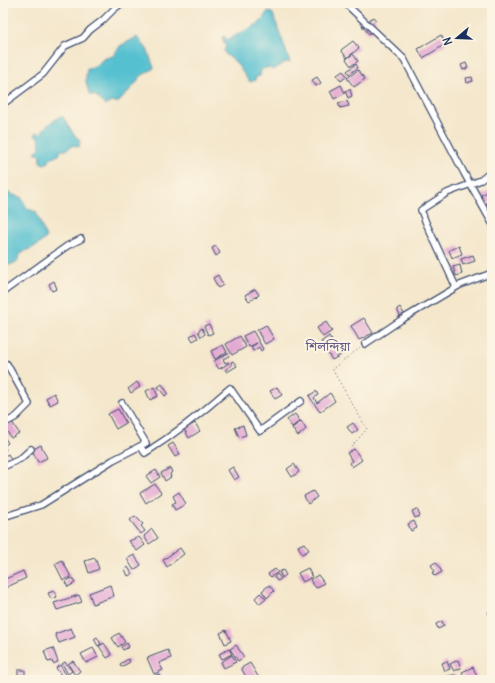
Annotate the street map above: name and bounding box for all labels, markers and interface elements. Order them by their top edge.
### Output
north arrow [437,18,477,58]
text: N [440,35,455,47]
district label: শিলন্দিয়া [305,339,351,354]

